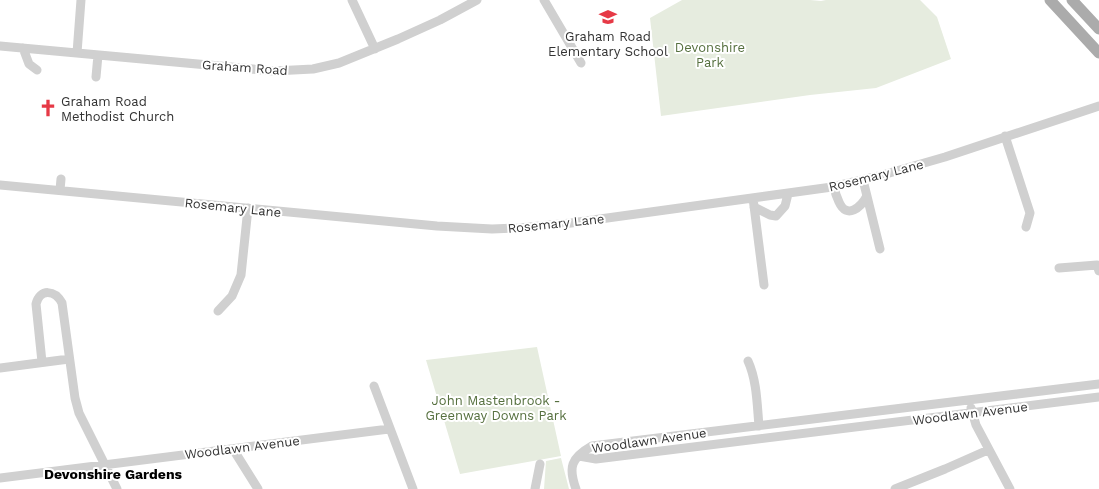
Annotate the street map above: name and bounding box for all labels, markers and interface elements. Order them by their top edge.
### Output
school or university icon: Graham Road Elementary School [598,7,618,27]
place label: Graham Road Elementary School [548,29,668,59]
park label: Devonshire Park [675,40,745,70]
street label: Graham Road [202,57,288,78]
place label: Graham Road Methodist Church [61,94,174,124]
church icon: Graham Road Methodist Church [38,98,58,118]
street label: Rosemary Lane [827,156,925,195]
street label: Rosemary Lane [184,195,282,220]
street label: Rosemary Lane [507,211,605,236]
park label: John Mastenbrook - Greenway Downs Park [425,393,567,423]
street label: Woodlawn Avenue [912,399,1028,428]
street label: Woodlawn Avenue [591,425,707,456]
street label: Woodlawn Avenue [184,433,300,462]
district label: Devonshire Gardens [44,466,183,482]

